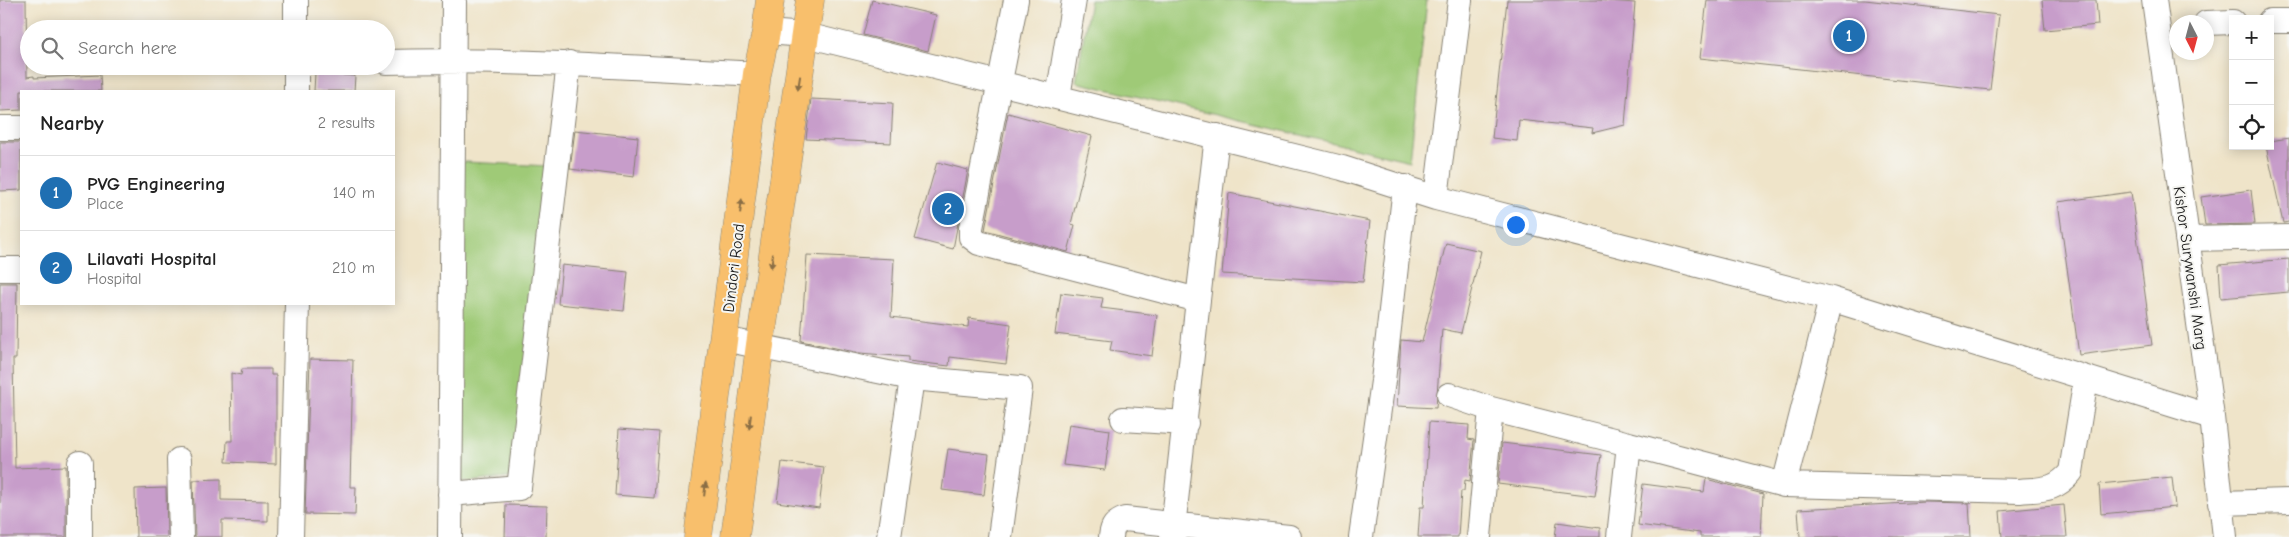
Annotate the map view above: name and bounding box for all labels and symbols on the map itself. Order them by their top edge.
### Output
north arrow [2169,15,2214,60]
pin: 1 [1833,17,1865,55]
one-way arrow [794,76,802,92]
street label: Kishor Surywanshi Marg [2170,185,2210,351]
pin: 2 [932,190,964,228]
one-way arrow [737,198,745,214]
your location [1503,212,1529,238]
street label: Dindori Road [720,223,748,314]
one-way arrow [768,254,776,270]
one-way arrow [746,415,754,431]
one-way arrow [701,480,709,496]

